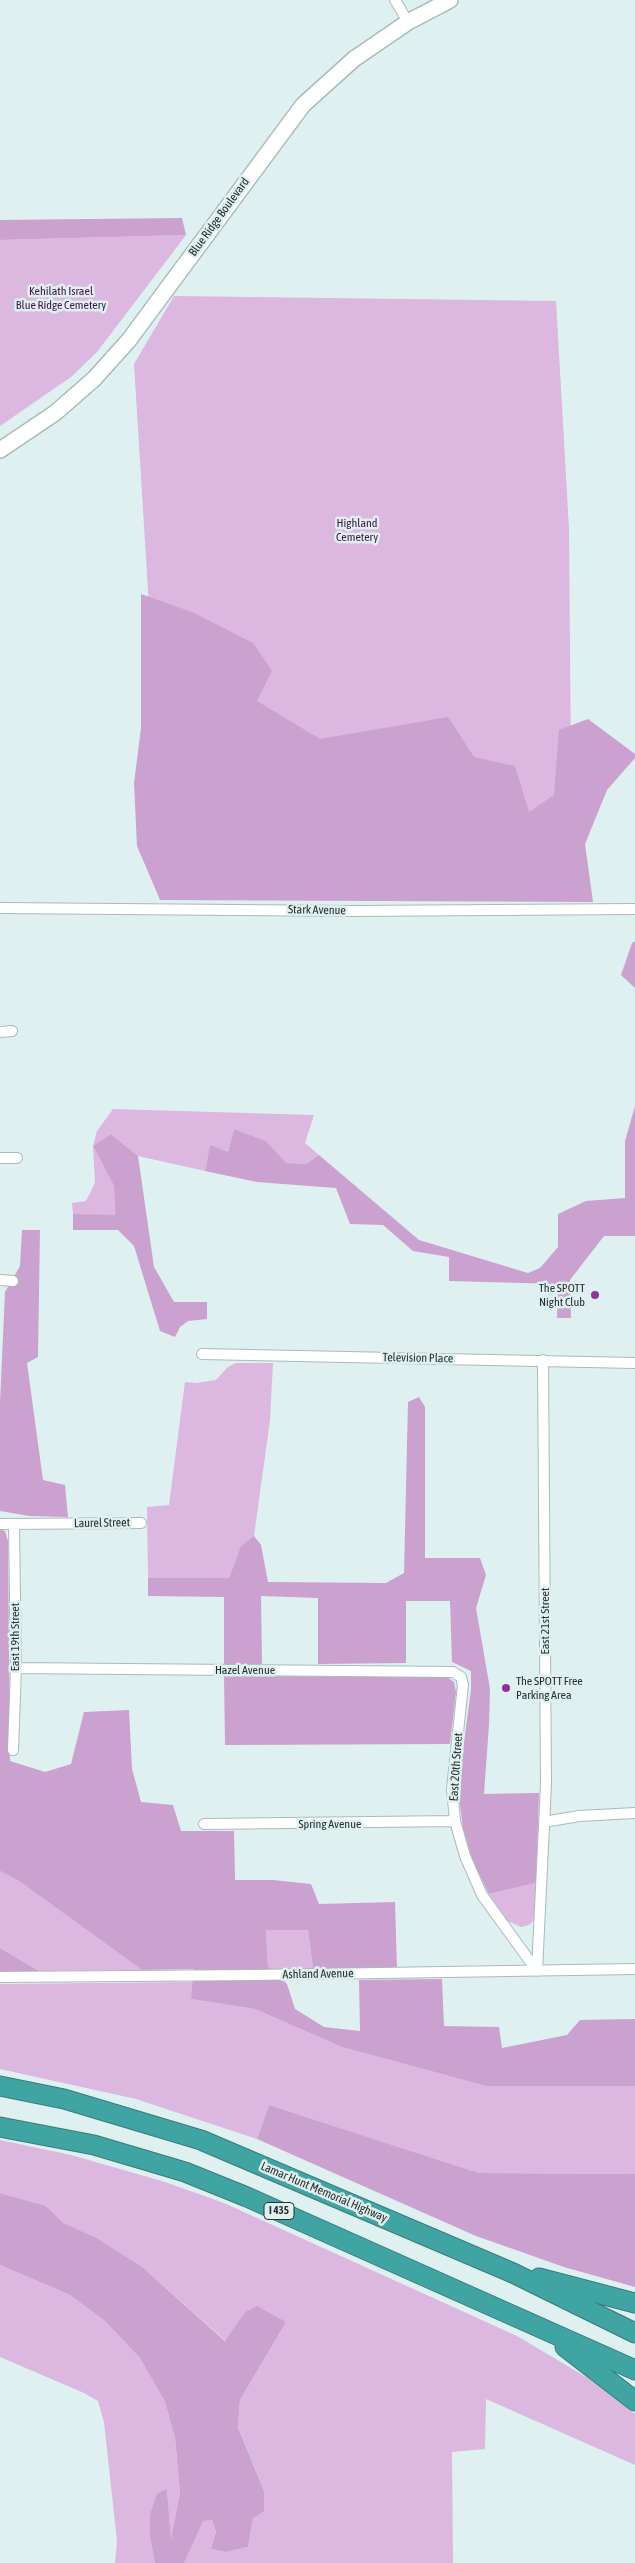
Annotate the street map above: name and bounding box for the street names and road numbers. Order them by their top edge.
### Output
street label: Blue Ridge Boulevard [186,175,252,259]
street label: Stark Avenue [288,902,346,918]
street label: Television Place [383,1350,453,1366]
street label: Laurel Street [74,1515,130,1531]
street label: East 21st Street [538,1588,552,1654]
street label: East 19th Street [8,1603,22,1671]
street label: Hazel Avenue [215,1663,275,1677]
street label: East 20th Street [446,1732,466,1802]
street label: Spring Avenue [299,1817,361,1831]
street label: Ashland Avenue [282,1966,354,1982]
street label: Lamar Hunt Memorial Highway [259,2159,389,2225]
road number: I 435 [264,2202,294,2220]

